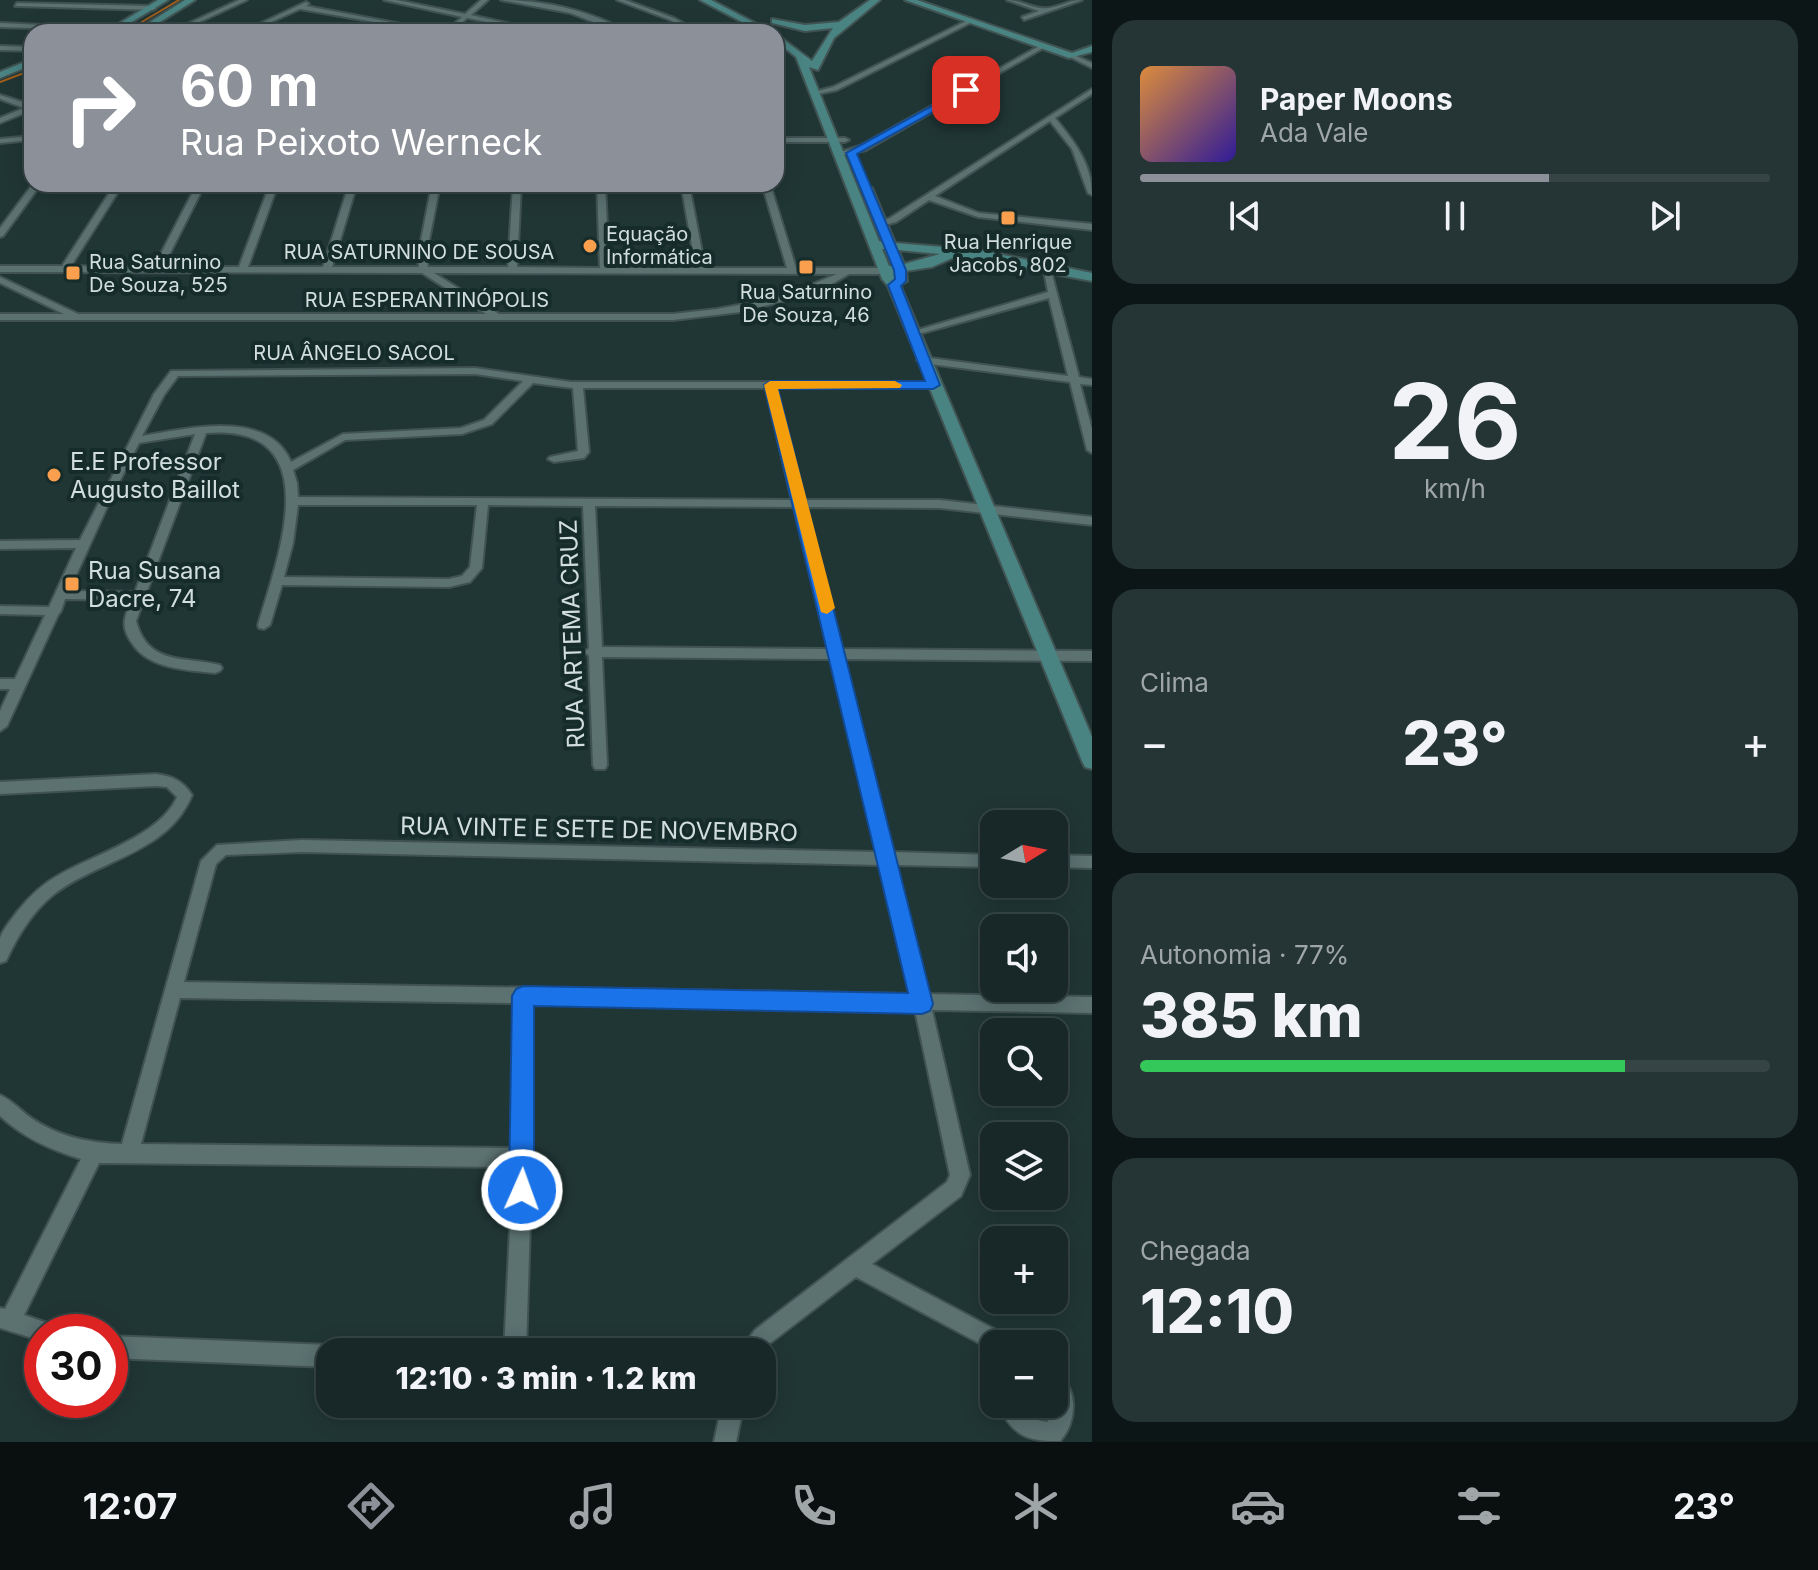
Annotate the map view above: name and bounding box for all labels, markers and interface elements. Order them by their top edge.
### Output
text: 60 m [180,52,319,120]
icon: right [48,56,152,160]
pin [932,56,1000,124]
icon: arrive [944,68,988,112]
text: Paper Moons [1260,81,1453,117]
text: Ada Vale [1260,117,1368,148]
text: Rua Peixoto Werneck [180,120,542,164]
icon: previous [1223,194,1267,238]
icon: pause [1433,194,1477,238]
icon: next [1643,194,1687,238]
marker: Rua Henrique Jacobs, 802 [999,209,1017,227]
place label: Equação Informática [606,222,713,269]
place label: Rua Henrique Jacobs, 802 [944,230,1072,277]
marker: Equação Informática [581,237,599,255]
street label: RUA SATURNINO DE SOUSA [284,240,554,264]
place label: Rua Saturnino De Souza, 525 [89,250,228,297]
marker: Rua Saturnino De Souza, 46 [797,258,815,276]
marker: Rua Saturnino De Souza, 525 [64,264,82,282]
place label: Rua Saturnino De Souza, 46 [740,280,872,327]
street label: RUA ESPERANTINÓPOLIS [305,287,549,312]
street label: RUA ÂNGELO SACOL [253,341,455,365]
text: 26 [1388,358,1522,484]
place label: E.E Professor Augusto Baillot [70,447,240,504]
marker: E.E Professor Augusto Baillot [45,466,63,484]
text: km/h [1424,473,1486,504]
street label: RUA ARTEMA CRUZ [554,519,590,749]
place label: Rua Susana Dacre, 74 [88,556,221,613]
marker: Rua Susana Dacre, 74 [63,575,81,593]
text: Clima [1140,667,1209,698]
text: 23° [1402,707,1508,779]
text: − [1140,716,1169,770]
text: + [1741,716,1770,770]
north arrow [980,810,1068,898]
map controls [980,810,1068,1418]
street label: RUA VINTE E SETE DE NOVEMBRO [400,811,798,847]
button: sound [980,914,1068,1002]
text: Autonomia · 77% [1140,939,1349,970]
text: 385 km [1140,979,1363,1051]
button: search [980,1018,1068,1106]
button: layers [980,1122,1068,1210]
position arrow [480,1148,564,1232]
button: + [980,1226,1068,1314]
text: Chegada [1140,1235,1251,1266]
text: 12:10 [1140,1275,1294,1347]
speed limit sign: 30 [24,1314,128,1418]
button: − [980,1330,1068,1418]
text: 12:10 · 3 min · 1.2 km [395,1360,697,1396]
icon: directions [343,1478,399,1534]
icon: music [565,1478,621,1534]
icon: phone [786,1478,842,1534]
icon: climate [1008,1478,1064,1534]
icon: car [1230,1478,1286,1534]
icon: filters [1451,1478,1507,1534]
text: 12:07 [83,1484,178,1528]
text: 23° [1673,1484,1735,1528]

